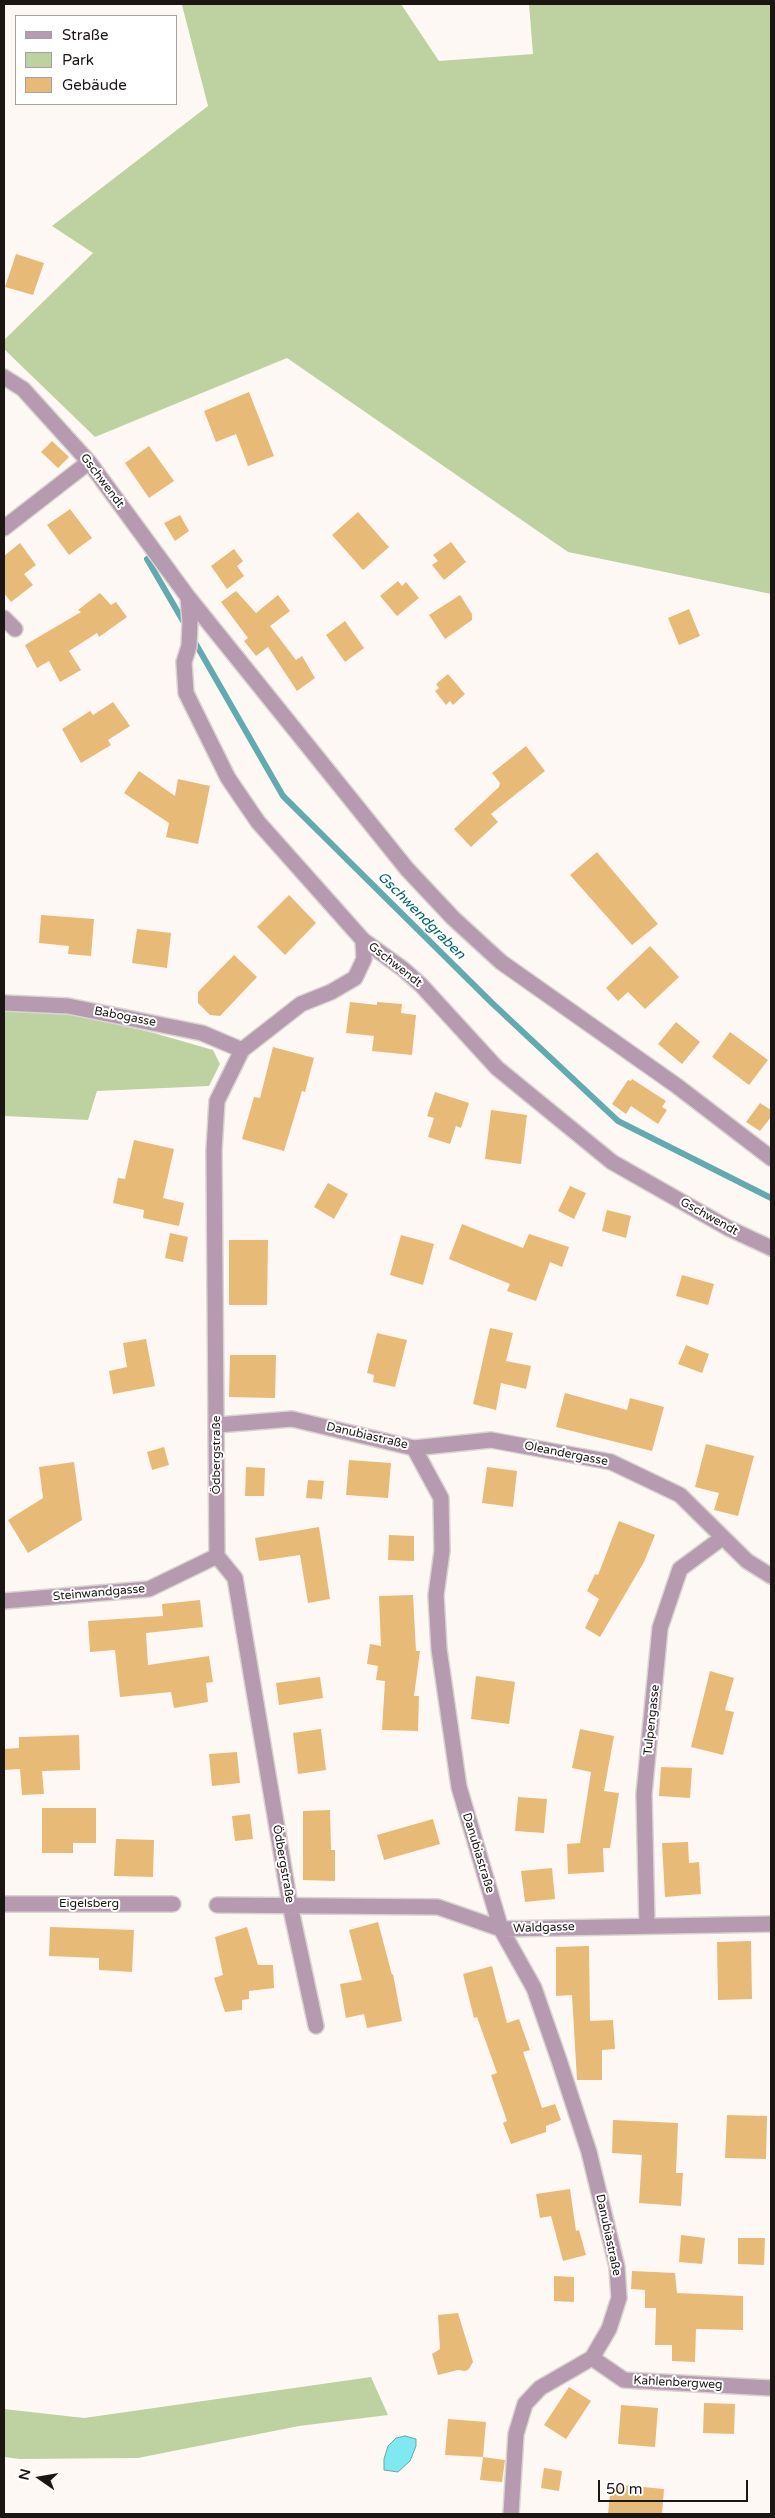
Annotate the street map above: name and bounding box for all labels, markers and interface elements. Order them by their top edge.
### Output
legend [15,15,178,105]
text: Straße [62,26,108,44]
text: Park [62,51,94,69]
text: Gebäude [62,76,127,94]
street label: Gschwendt [77,451,127,511]
water label: Gschwendgraben [374,869,468,963]
street label: Gschwendt [365,940,425,990]
street label: Babogasse [93,1004,157,1030]
street label: Gschwendt [677,1195,741,1239]
street label: Ödbergstraße [210,1415,224,1495]
street label: Danubiastraße [325,1420,409,1452]
street label: Oleandergasse [523,1439,609,1469]
street label: Steinwandgasse [52,1582,146,1604]
street label: Tulpengasse [641,1684,663,1756]
street label: Danubiastraße [459,1811,497,1895]
street label: Ödbergstraße [269,1824,297,1904]
street label: Eigelsberg [59,1897,119,1911]
street label: Waldgasse [513,1920,575,1936]
street label: Danubiastraße [592,2193,624,2277]
street label: Kahlenbergweg [633,2373,723,2393]
north arrow [15,2453,65,2503]
text: N [15,2467,34,2482]
scale bar [600,2470,750,2502]
text: 50 m [606,2480,643,2498]

